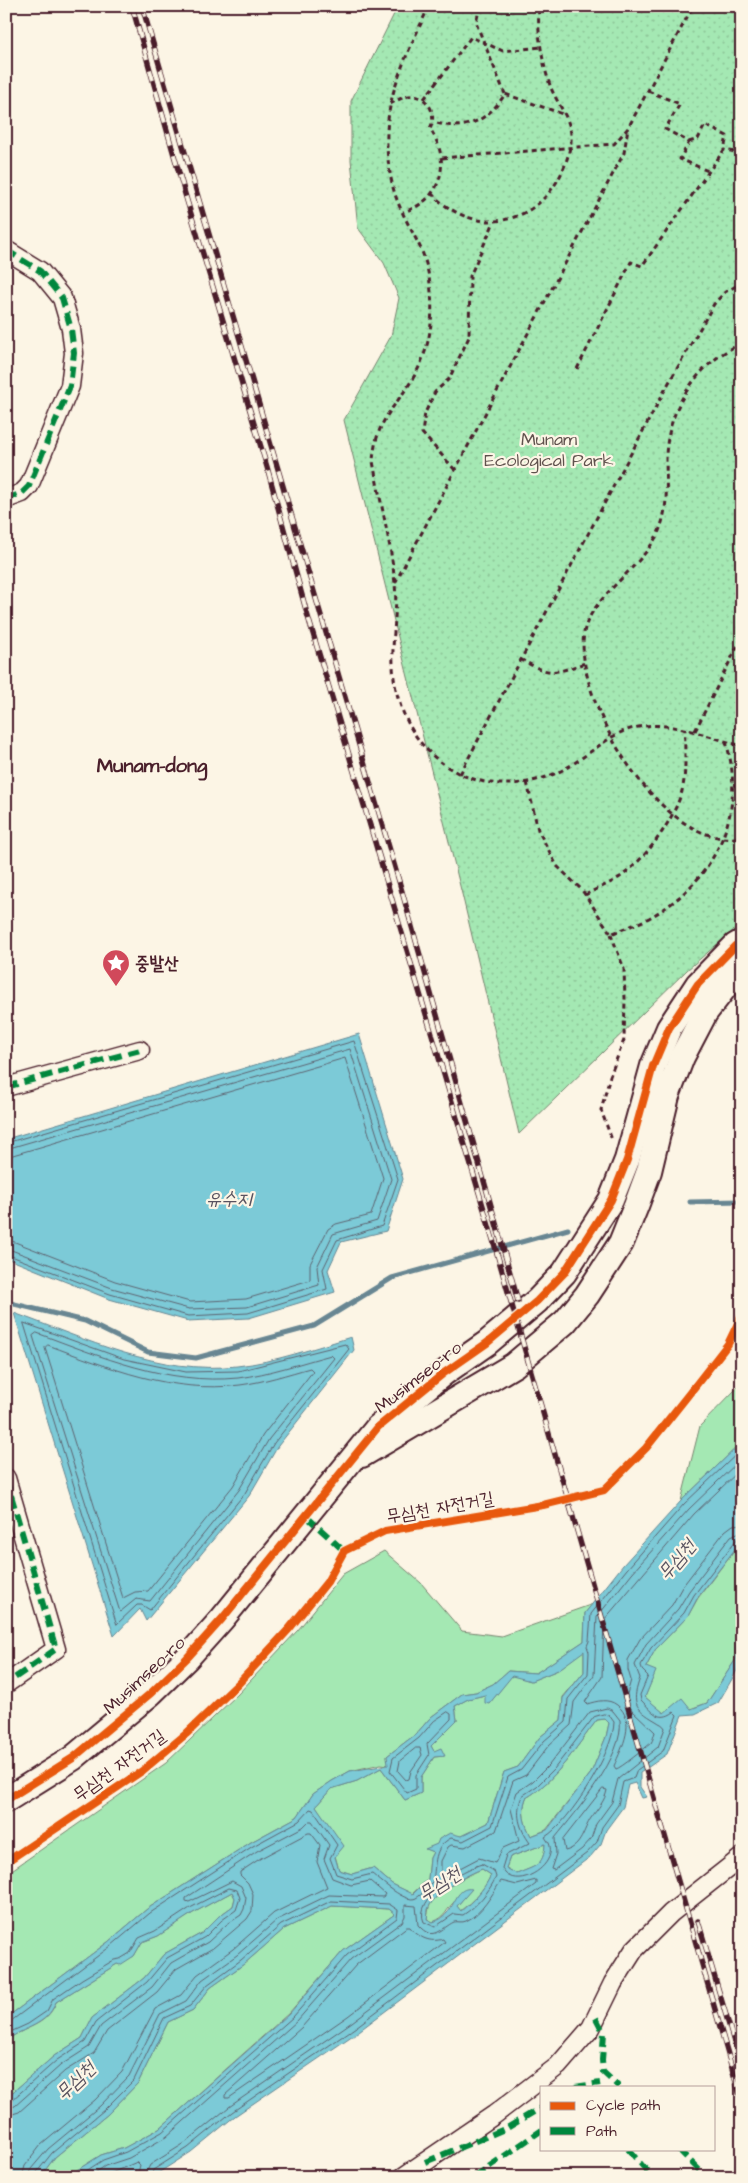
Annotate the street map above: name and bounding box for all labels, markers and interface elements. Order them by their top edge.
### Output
park label: Munam Ecological Park [484,427,614,474]
district label: Munam-dong [97,752,208,781]
place icon: 중발산 [101,948,131,987]
place label: 중발산 [135,951,179,976]
water label: 유수지 [206,1186,254,1213]
street label: Musimseo-ro [370,1335,467,1419]
street label: 무심천 자전거길 [384,1486,496,1529]
water label: 무심천 [652,1532,703,1586]
street label: Musimseo-ro [98,1631,191,1720]
street label: 무심천 자전거길 [68,1723,171,1807]
water label: 무심천 [413,1860,468,1908]
water label: 무심천 [50,2054,103,2107]
legend [540,2086,716,2150]
text: Cycle path [586,2095,661,2117]
text: Path [586,2121,617,2142]

